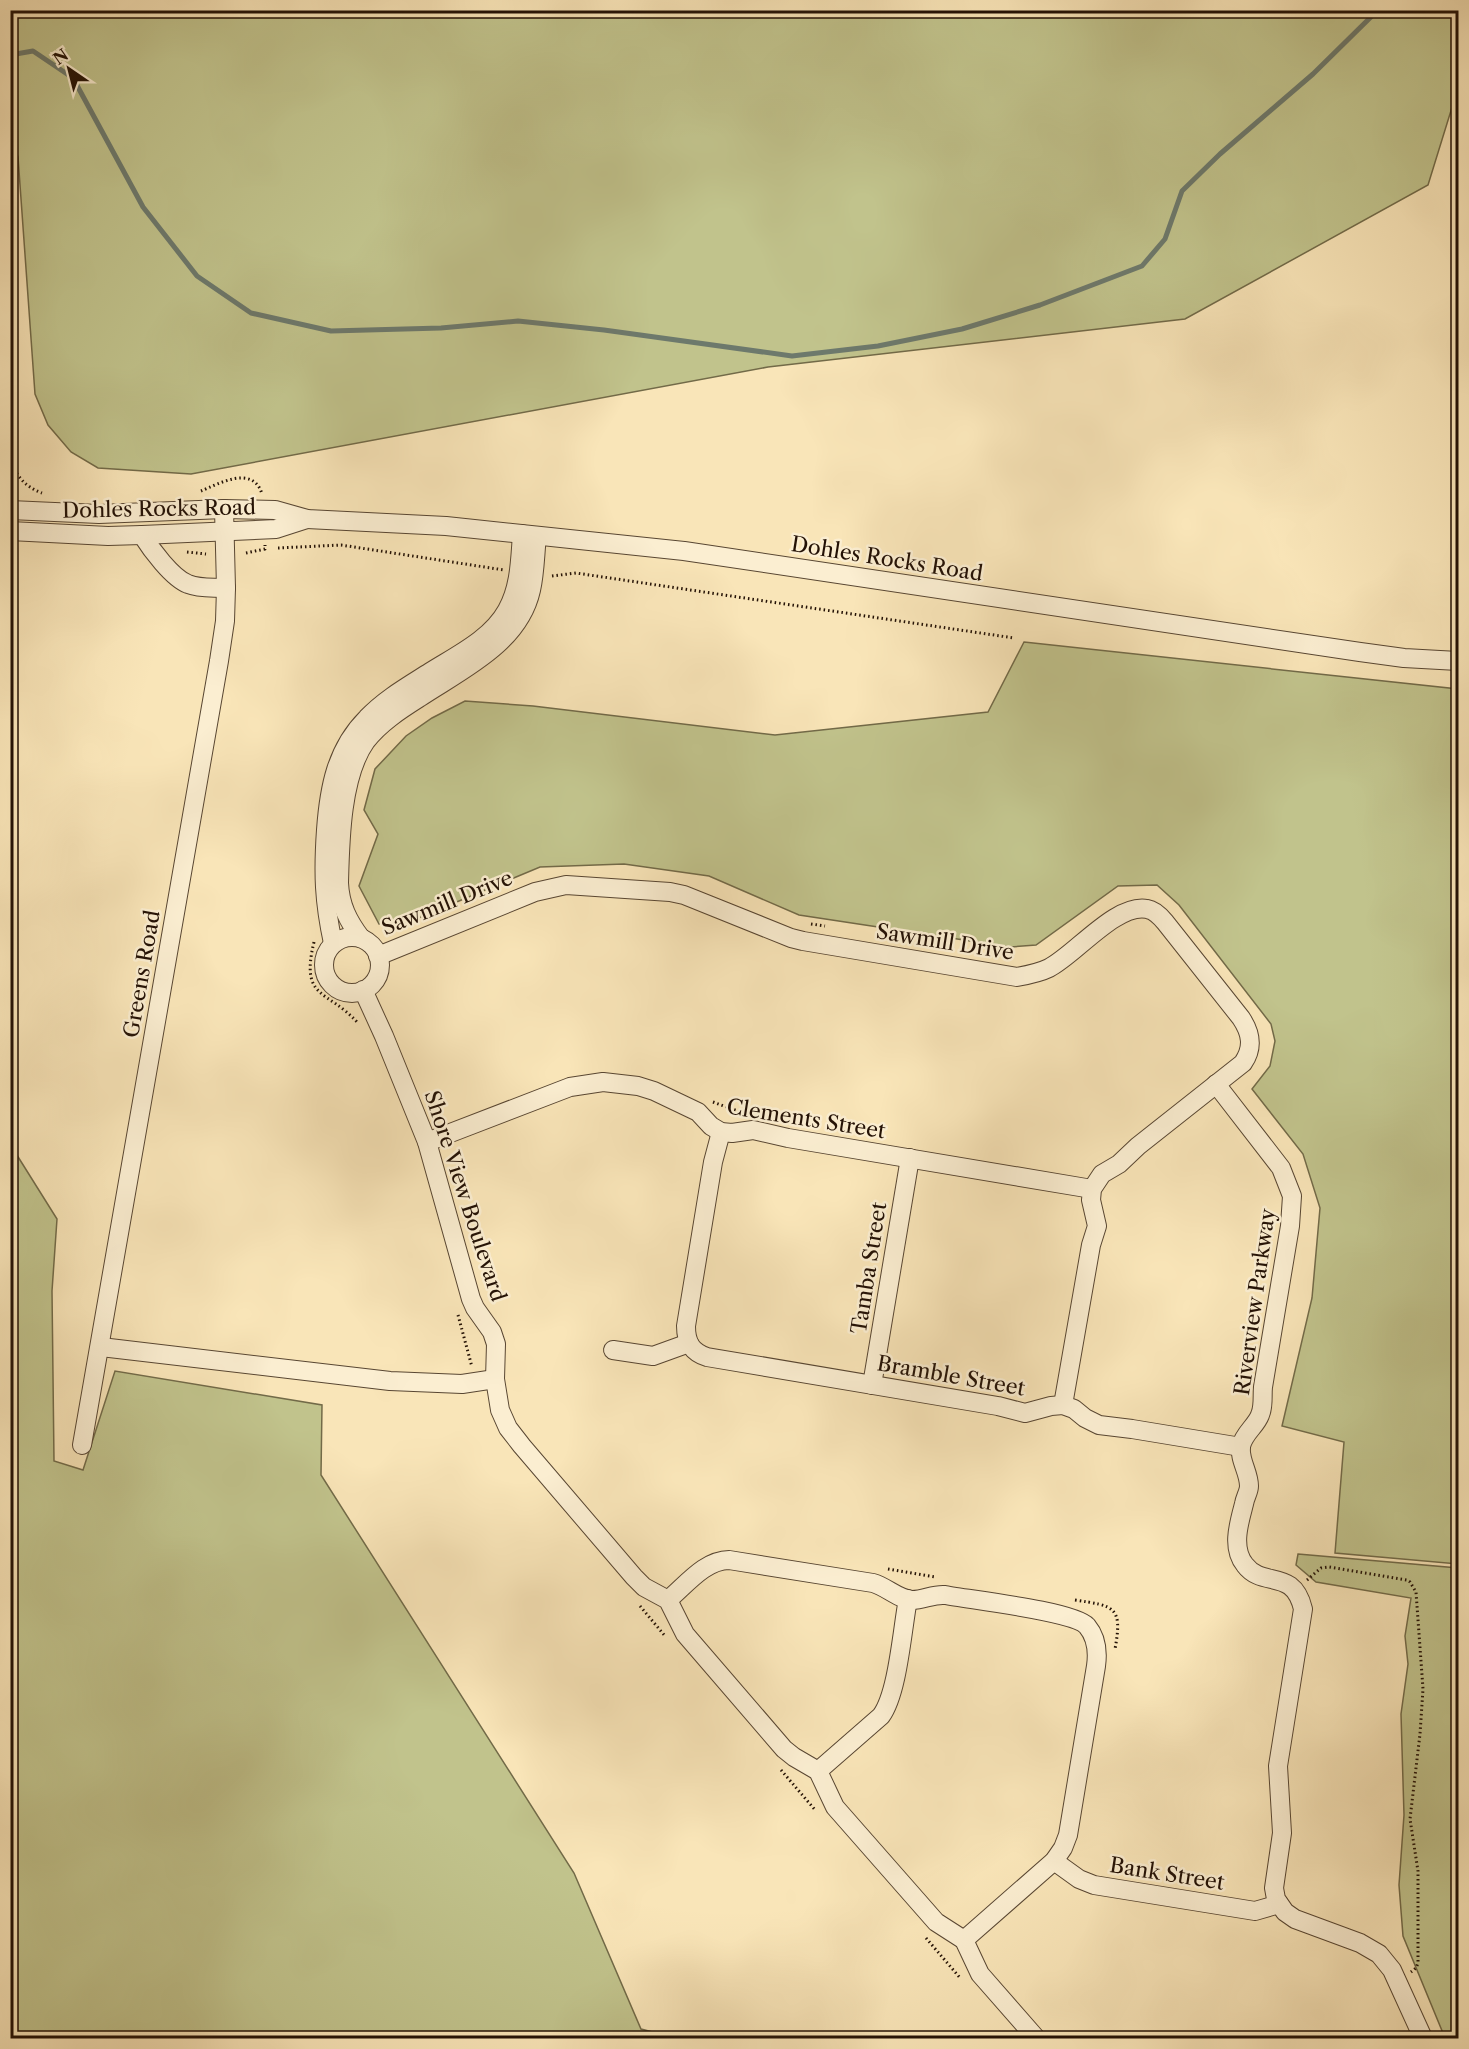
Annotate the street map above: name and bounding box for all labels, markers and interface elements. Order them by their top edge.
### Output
north arrow [39,39,99,99]
text: N [49,44,72,69]
street label: Dohles Rocks Road [62,494,256,523]
street label: Dohles Rocks Road [789,531,985,586]
street label: Sawmill Drive [378,865,516,940]
street label: Greens Road [118,908,165,1040]
street label: Sawmill Drive [875,918,1016,965]
street label: Shore View Boulevard [420,1087,511,1305]
street label: Clements Street [725,1094,888,1143]
street label: Tamba Street [846,1200,891,1336]
street label: Riverview Parkway [1229,1207,1280,1397]
street label: Bramble Street [875,1350,1028,1401]
street label: Bank Street [1108,1852,1227,1895]

